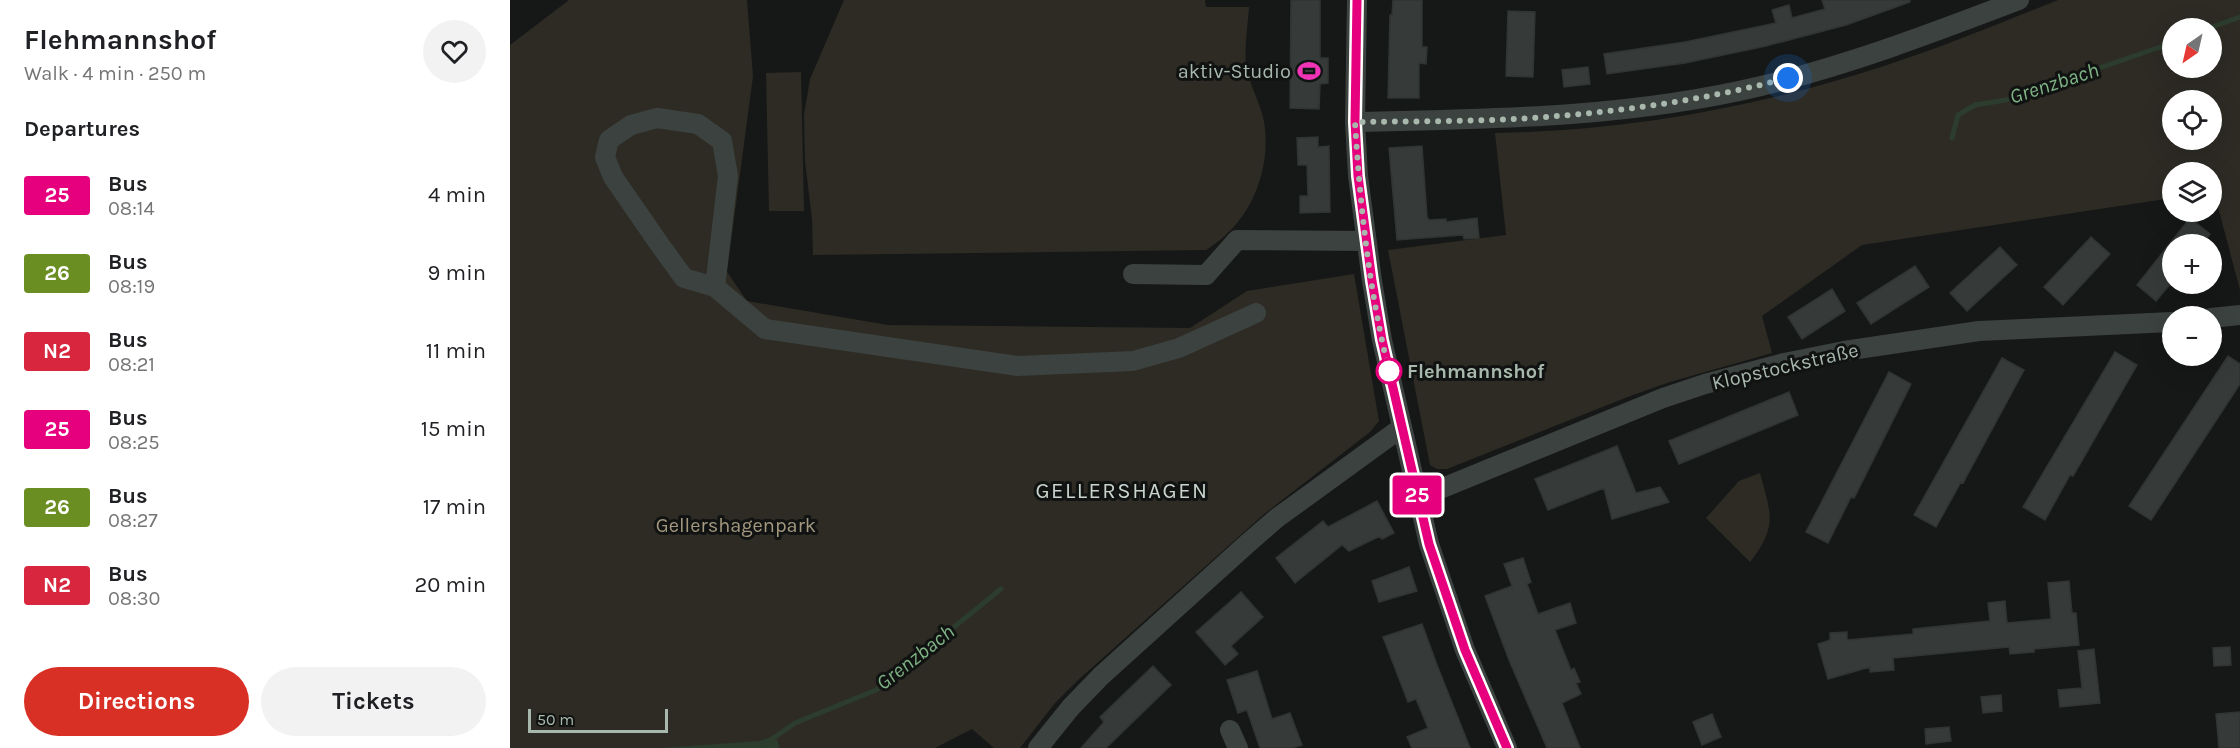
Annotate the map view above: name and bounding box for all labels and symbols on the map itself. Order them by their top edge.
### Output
north arrow [2162,18,2222,78]
water label: Grenzbach [2006,57,2102,109]
sports icon: aktiv-Studio [1296,58,1322,84]
place label: aktiv-Studio [1178,60,1291,83]
your location [1773,63,1803,93]
street label: Klopstockstraße [1710,338,1861,395]
marker: Flehmannshof [1376,358,1402,384]
place label: Flehmannshof [1407,360,1545,383]
line badge: 25 [1390,476,1444,514]
district label: GELLERSHAGEN [1035,478,1209,504]
park label: Gellershagenpark [656,514,816,537]
water label: Grenzbach [871,619,959,695]
scale bar [528,706,668,734]

